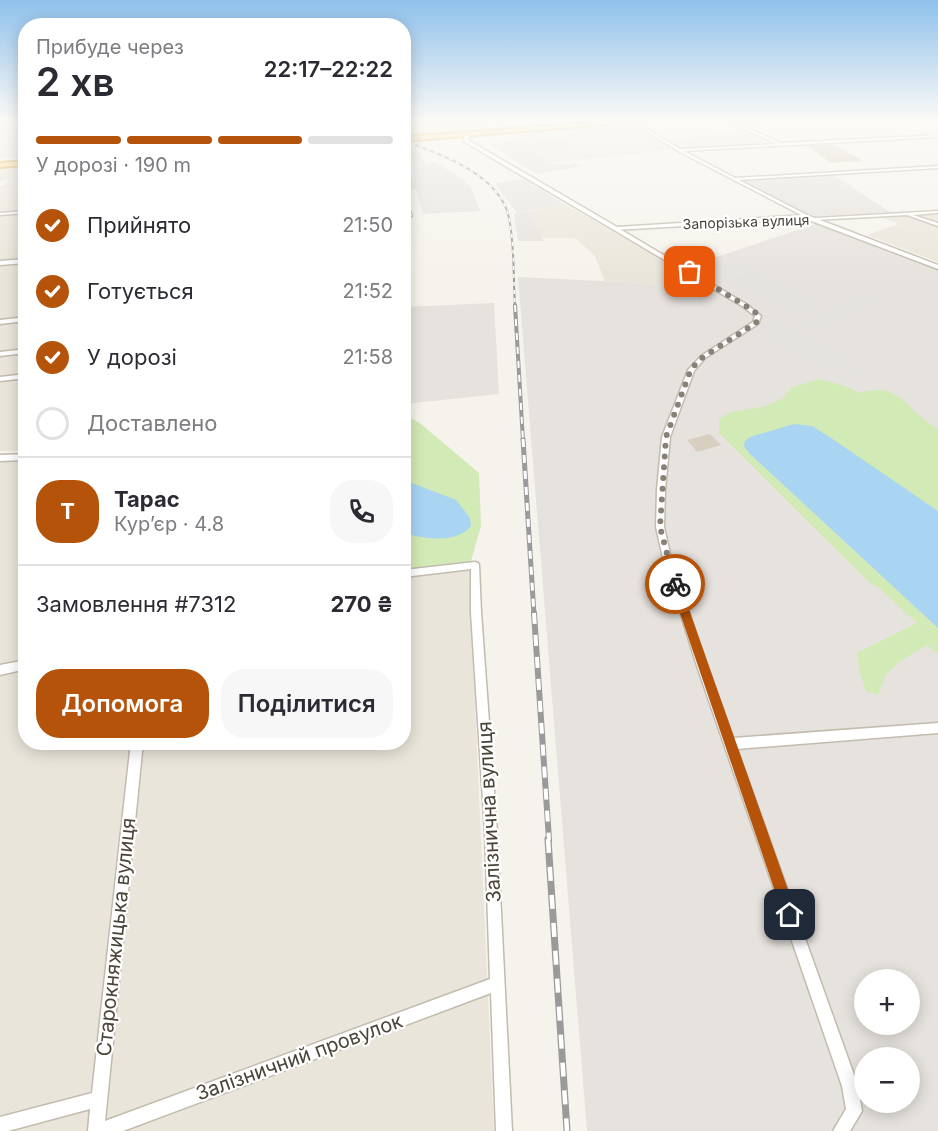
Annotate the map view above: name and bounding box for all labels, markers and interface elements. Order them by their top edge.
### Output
text: Прибуде через [36,35,184,59]
text: 22:17–22:22 [264,56,393,82]
text: 2 хв [36,58,115,105]
text: У дорозі · 190 m [36,153,191,177]
icon: check [36,209,69,242]
street label: Запорізька вулиця [682,211,810,232]
text: Прийнято [87,212,191,238]
text: 21:50 [342,213,393,237]
pin [664,246,715,297]
icon: bag [673,255,706,288]
icon: check [36,275,69,308]
text: Готується [87,278,194,304]
text: 21:52 [343,279,393,303]
icon: check [36,341,69,374]
text: У дорозі [87,344,177,370]
text: 21:58 [342,345,393,369]
text: Доставлено [87,410,218,436]
button: phone [330,480,393,543]
text: Тарас [114,486,180,512]
text: Т [60,498,75,524]
text: Кур’єр · 4.8 [114,512,224,536]
courier [645,554,705,614]
icon: bike [659,568,692,601]
text: Замовлення #7312 [36,591,236,617]
text: 270 ₴ [330,591,393,617]
button: Допомога [36,669,209,738]
button: Поділитися [221,669,393,738]
street label: Залізнична вулиця [472,721,506,903]
street label: Старокняжицька вулиця [92,816,140,1058]
pin [764,889,815,940]
icon: home [773,898,806,931]
map controls [854,969,920,1113]
button: + [854,969,920,1035]
street label: Залізничний провулок [192,1008,406,1106]
button: − [854,1047,920,1113]

